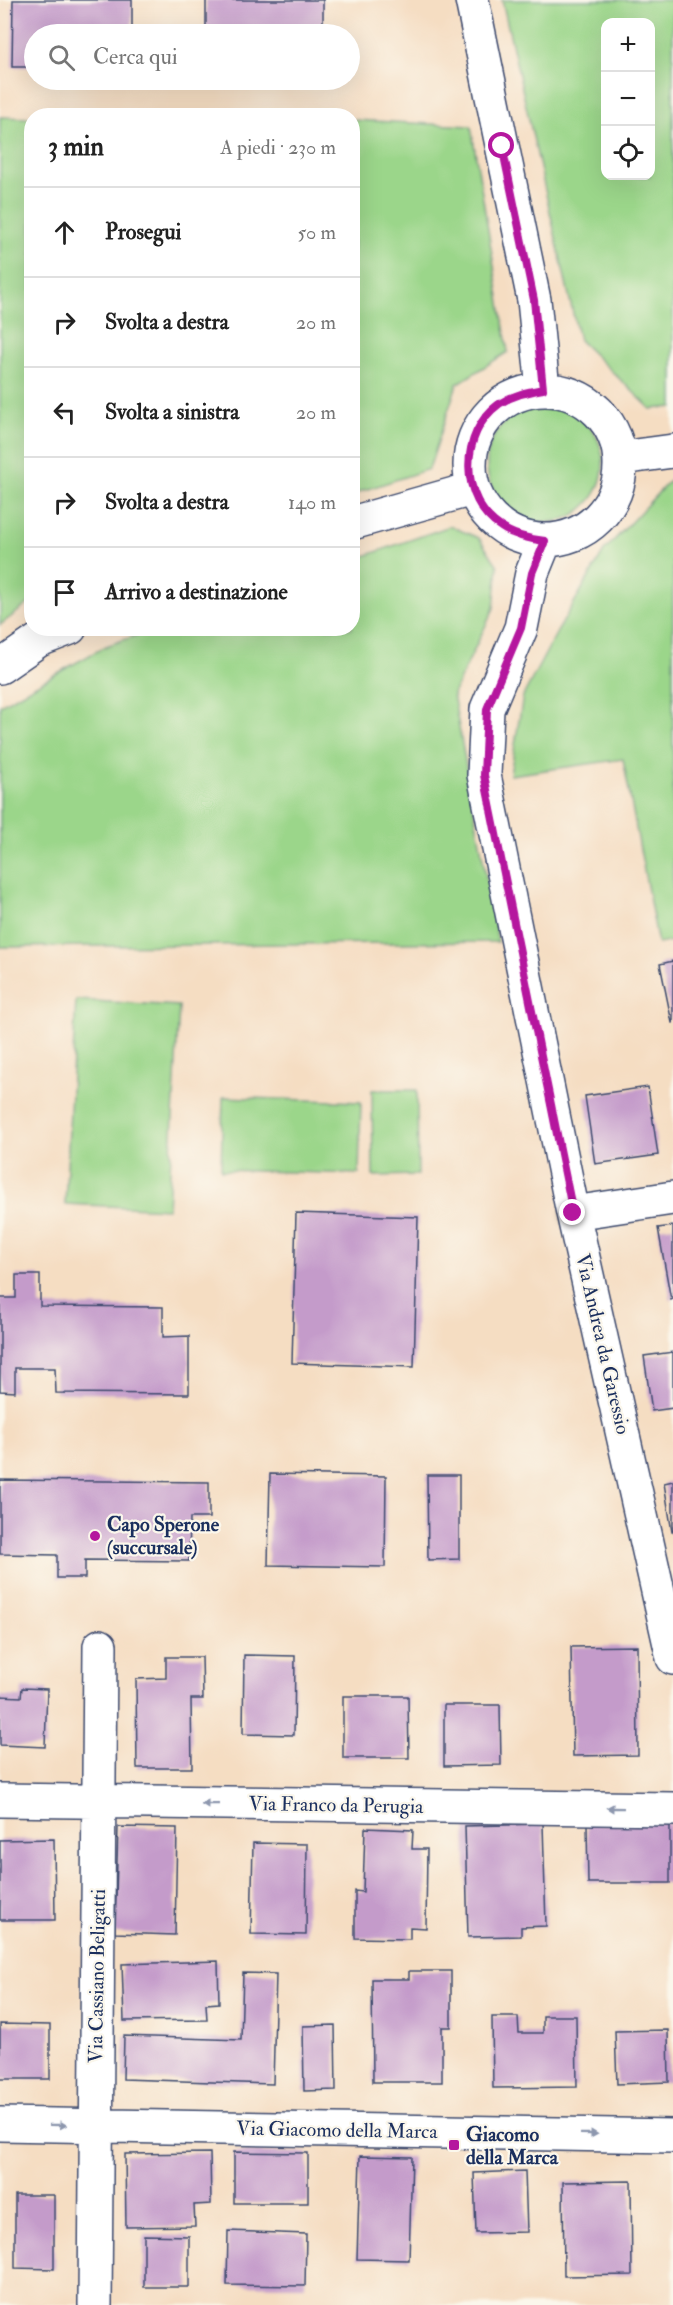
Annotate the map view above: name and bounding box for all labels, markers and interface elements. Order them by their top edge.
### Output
map controls [601,18,655,180]
button: + [601,18,655,72]
search box [24,24,360,90]
icon: search [45,41,78,74]
text: Cerca qui [93,43,178,71]
button: − [601,72,655,126]
button: locate [601,126,655,180]
text: 3 min [48,131,104,163]
route start [488,132,514,158]
text: A piedi · 230 m [220,135,336,160]
icon: ahead [48,216,81,249]
text: Prosegui [105,218,181,246]
text: 50 m [297,220,336,245]
icon: right [48,306,81,339]
text: Svolta a destra [105,308,229,336]
text: 20 m [296,310,336,335]
icon: left [48,396,81,429]
text: Svolta a sinistra [105,398,239,426]
text: 20 m [296,400,336,425]
icon: right [48,486,81,519]
text: Svolta a destra [105,488,229,516]
text: 140 m [288,490,336,515]
icon: arrive [48,576,81,609]
text: Arrivo a destinazione [105,578,288,606]
route end [559,1199,585,1225]
street label: Via Andrea da Garessio [570,1251,636,1437]
place label: Capo Sperone (succursale) [107,1512,220,1560]
marker: Capo Sperone (succursale) [88,1529,102,1543]
street label: Via Franco da Perugia [248,1791,424,1819]
one-way arrow [200,1799,219,1809]
one-way arrow [605,1804,624,1813]
street label: Via Cassiano Beligatti [83,1889,111,2063]
street label: Via Giacomo della Marca [236,2116,439,2144]
one-way arrow [49,2120,68,2130]
place label: Giacomo della Marca [466,2122,559,2170]
one-way arrow [580,2129,599,2139]
marker: Giacomo della Marca [447,2138,461,2152]

